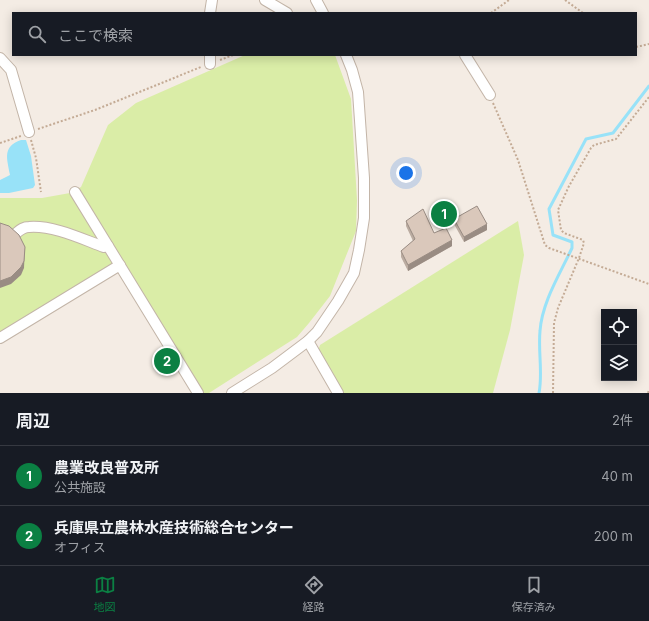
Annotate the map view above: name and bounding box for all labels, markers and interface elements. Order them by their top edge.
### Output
search box [12,12,637,56]
icon: search [26,23,48,45]
text: ここで検索 [58,26,133,45]
your location [396,163,416,183]
pin: 1 [431,199,457,229]
map controls [601,309,637,381]
button: locate [601,309,637,345]
button: layers [601,345,637,381]
pin: 2 [154,346,180,376]
text: 周辺 [16,411,50,431]
text: 2件 [612,412,633,428]
text: 農業改良普及所 [54,458,159,477]
text: 1 [26,468,32,484]
text: 40 m [601,468,633,484]
text: 公共施設 [54,479,106,495]
text: 兵庫県立農林水産技術総合センター [54,518,294,537]
text: 2 [25,528,33,544]
text: 200 m [594,528,633,544]
text: オフィス [54,539,106,555]
tab: 地図 [94,574,116,614]
tab: 経路 [303,574,325,614]
tab: 保存済み [512,574,556,614]

